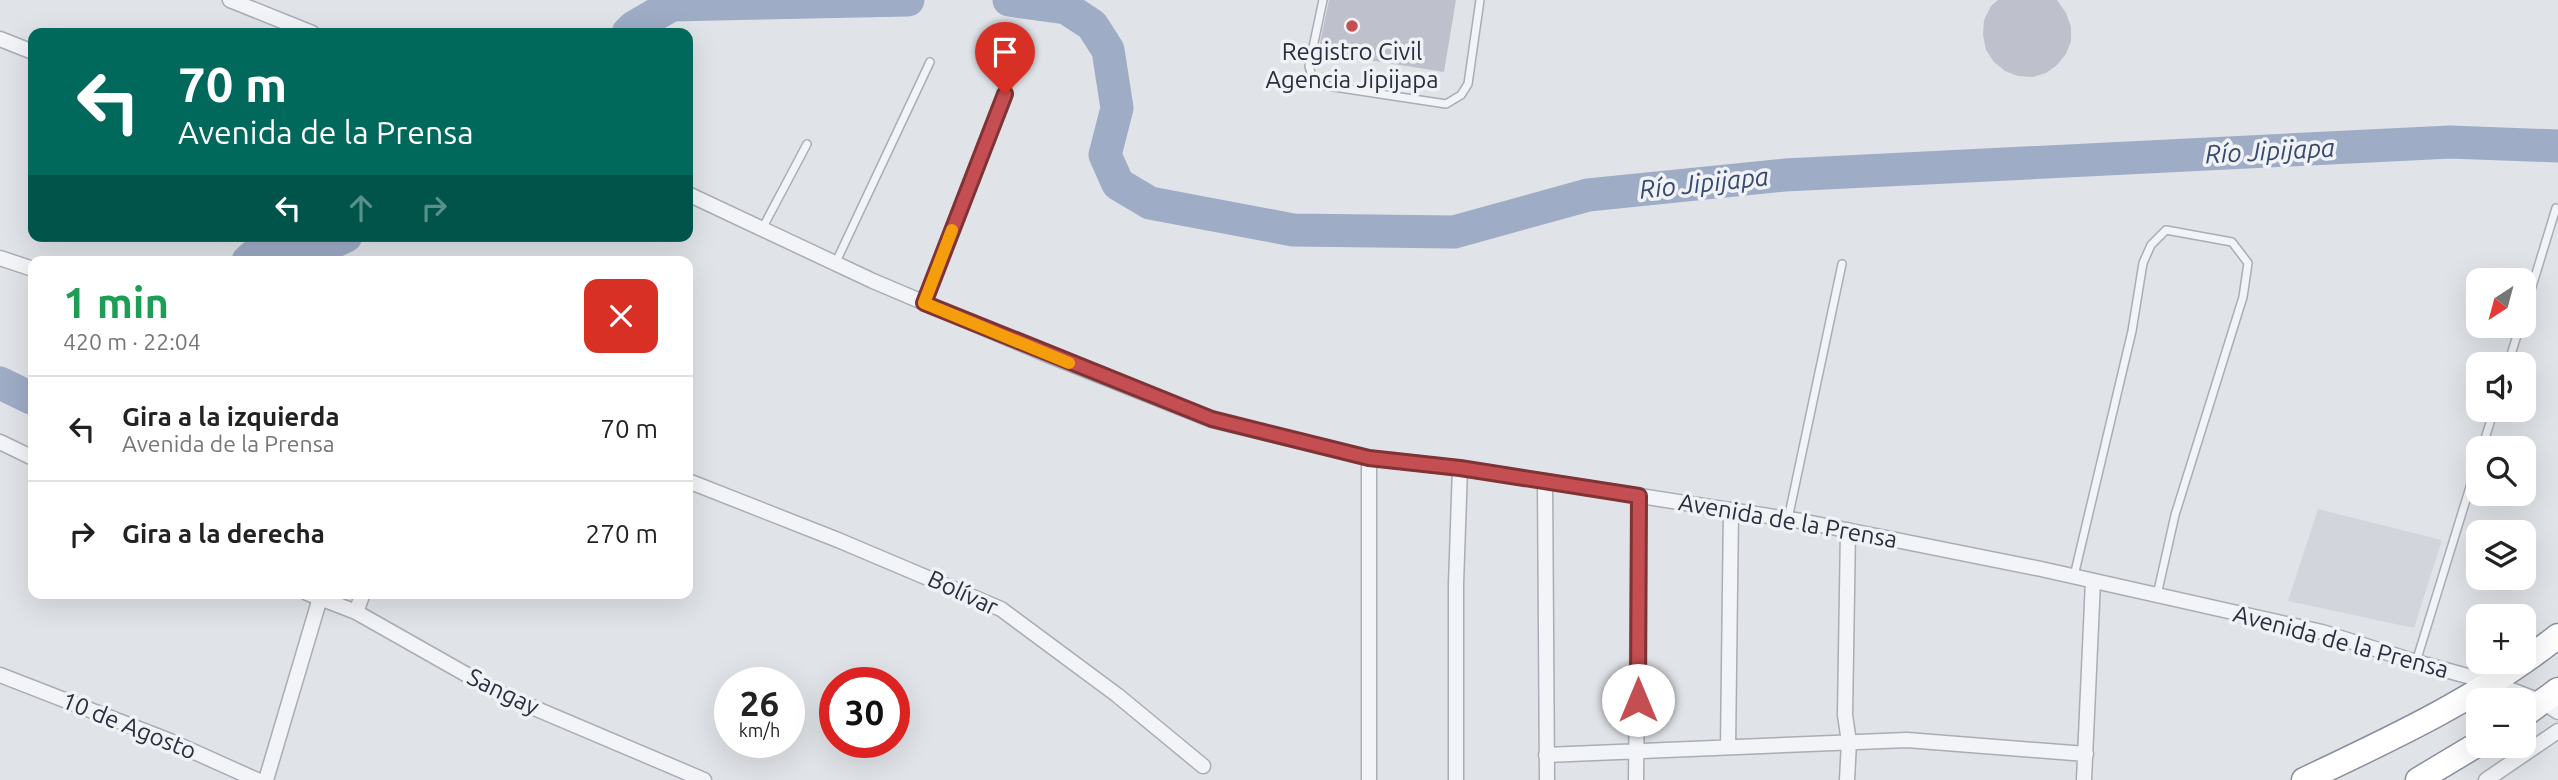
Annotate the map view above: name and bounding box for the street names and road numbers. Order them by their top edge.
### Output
street label: Avenida de la Prensa [1677,488,1900,553]
street label: Bolívar [924,565,1003,621]
street label: Avenida de la Prensa [2231,600,2452,683]
street label: Sangay [463,663,544,721]
street label: 10 de Agosto [58,686,200,765]

